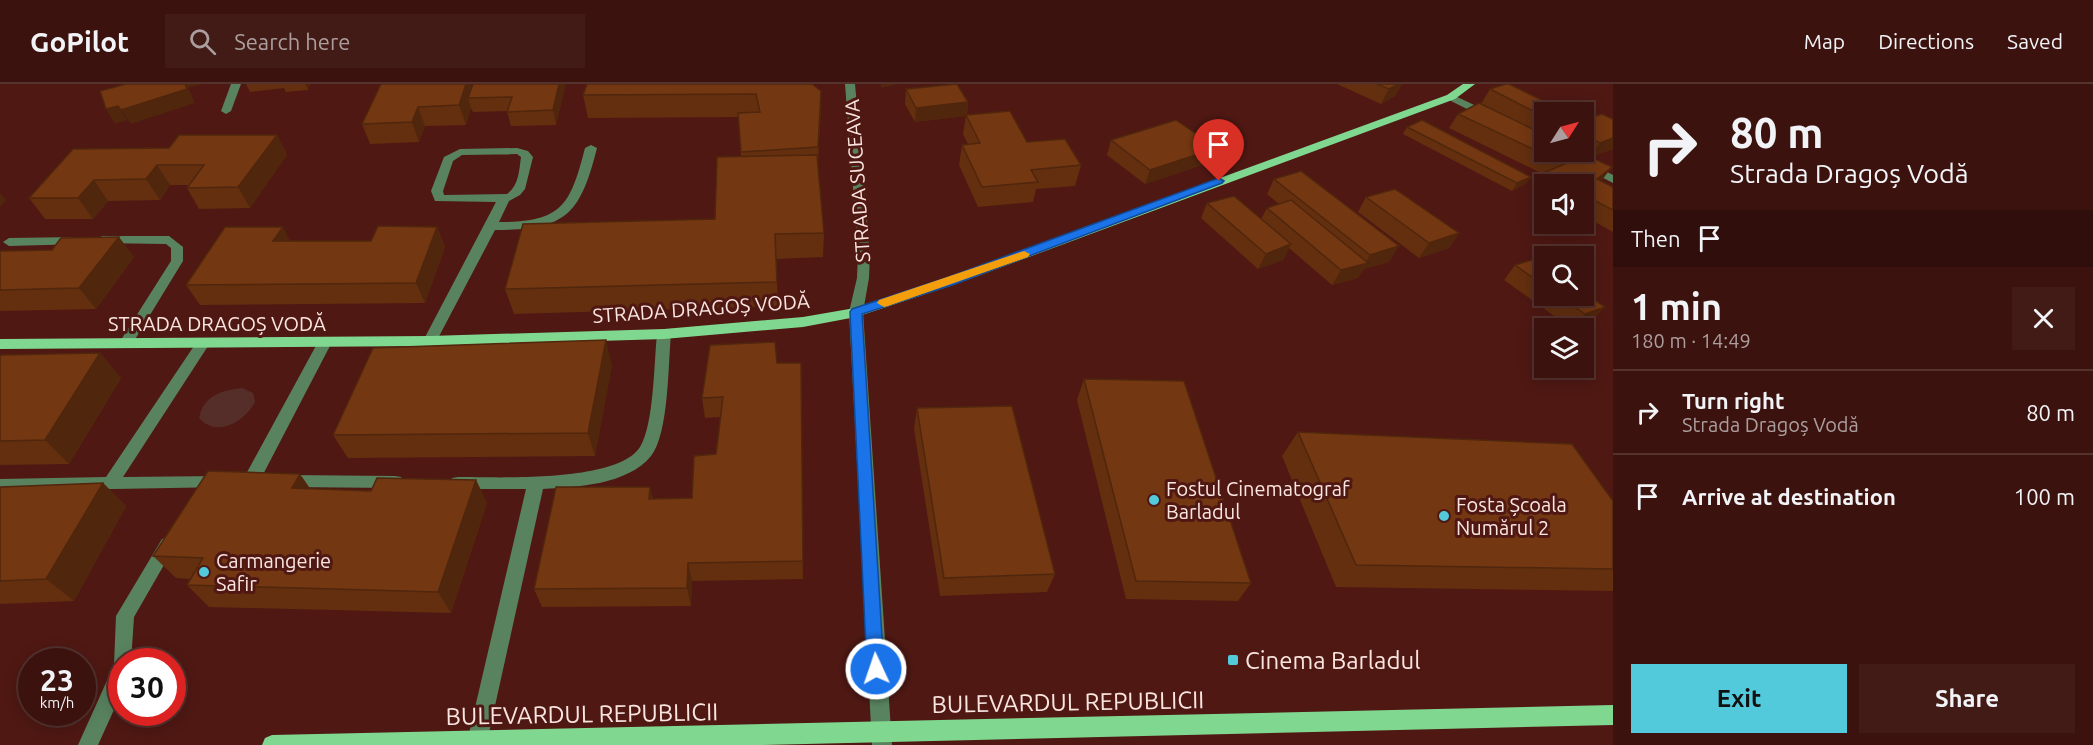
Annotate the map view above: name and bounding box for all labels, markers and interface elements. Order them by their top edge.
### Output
search box [165,14,585,68]
icon: search [186,25,219,58]
text: GoPilot [30,26,129,57]
text: Search here [234,29,350,54]
text: Map [1804,29,1845,53]
text: Directions [1878,29,1974,53]
text: Saved [2007,29,2063,53]
street label: STRADA SUCEAVA [840,99,874,263]
north arrow [1534,102,1594,162]
map controls [1534,102,1594,378]
icon: right [1631,108,1709,186]
text: 80 m [1730,109,1824,156]
pin [1193,119,1244,181]
icon: arrive [1202,128,1235,161]
text: Strada Dragoș Vodă [1730,158,1969,188]
button: sound [1534,174,1594,234]
icon: arrive [1693,222,1726,255]
text: Then [1631,226,1681,251]
button: search [1534,246,1594,306]
text: 1 min [1631,286,1722,327]
button: close [2012,287,2075,350]
street label: STRADA DRAGOȘ VODĂ [592,289,810,327]
street label: STRADA DRAGOȘ VODĂ [108,312,326,335]
button: layers [1534,318,1594,378]
text: 180 m · 14:49 [1631,329,1751,352]
text: Turn right [1682,388,1784,413]
icon: right [1631,396,1664,429]
text: 80 m [2026,400,2075,425]
text: Strada Dragoș Vodă [1682,413,1859,436]
place label: Fostul Cinematograf Barladul [1166,477,1350,523]
icon: arrive [1631,480,1664,513]
text: Arrive at destination [1682,484,1896,509]
text: 100 m [2014,484,2075,509]
marker: Fostul Cinematograf Barladul [1147,493,1161,507]
place label: Fosta Școala Numărul 2 [1456,493,1567,539]
marker: Fosta Școala Numărul 2 [1437,509,1451,523]
place label: Carmangerie Safir [216,549,331,595]
marker: Carmangerie Safir [197,565,211,579]
position arrow [844,637,908,701]
place label: Cinema Barladul [1245,647,1420,674]
speed limit sign: 30 [108,648,186,726]
marker: Cinema Barladul [1226,653,1240,667]
text: 23 [40,663,74,697]
button: Exit [1631,664,1847,733]
button: Share [1859,664,2075,733]
street label: BULEVARDUL REPUBLICII [931,686,1205,718]
text: km/h [40,694,74,711]
street label: BULEVARDUL REPUBLICII [445,698,719,730]

